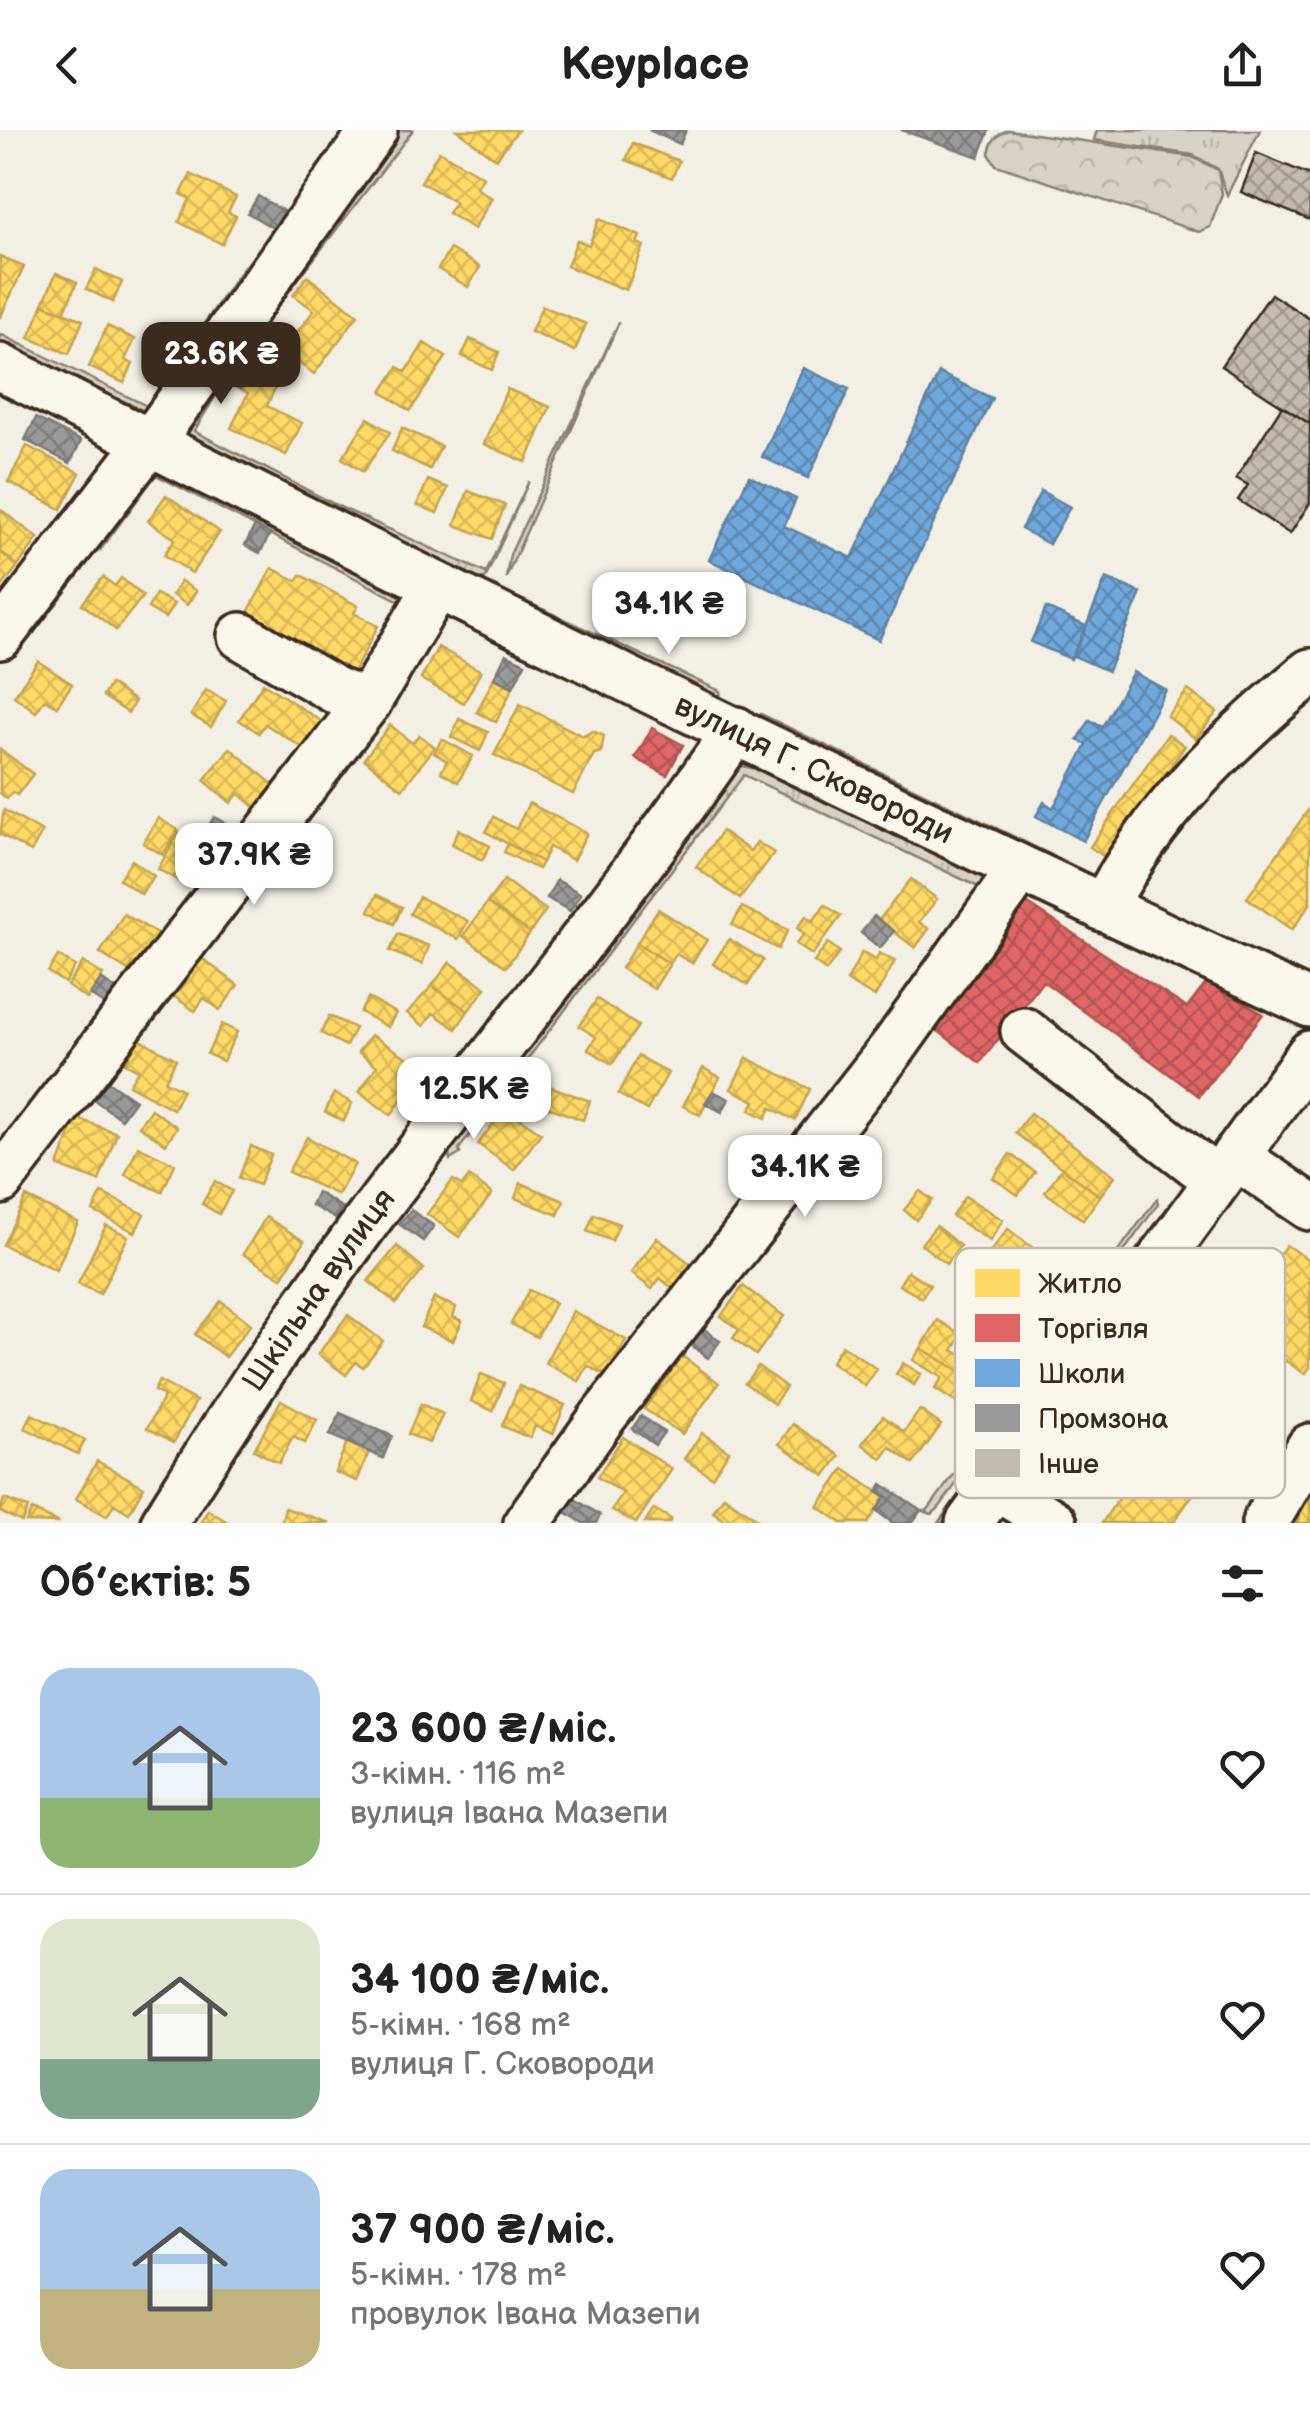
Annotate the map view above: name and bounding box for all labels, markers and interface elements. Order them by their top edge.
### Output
icon: back [40,38,95,93]
text: Keyplace [561,38,749,93]
icon: share [1215,38,1270,93]
pin: 23.6K ₴ [129,322,313,407]
text: 23.6K ₴ [163,335,279,374]
pin: 34.1K ₴ [577,572,761,657]
text: 34.1K ₴ [614,585,724,624]
street label: вулиця Г. Сковороди [668,686,960,853]
pin: 37.9K ₴ [162,823,346,908]
text: 37.9K ₴ [197,836,311,875]
pin: 12.5K ₴ [382,1057,566,1142]
text: 12.5K ₴ [419,1070,529,1109]
pin: 34.1K ₴ [713,1135,897,1220]
text: 34.1K ₴ [750,1148,860,1187]
street label: Шкільна вулиця [234,1181,404,1399]
legend [955,1248,1285,1498]
text: Житло [1038,1268,1122,1301]
text: Торгівля [1038,1313,1149,1346]
text: Школи [1038,1358,1125,1391]
text: Промзона [1038,1403,1169,1436]
text: Інше [1038,1448,1099,1481]
icon: filters [1215,1556,1270,1611]
text: Об’єктів: 5 [40,1558,251,1609]
text: 23 600 ₴/міс. [350,1704,616,1755]
icon: home [120,1708,240,1828]
icon: heart [1215,1741,1270,1796]
text: 3-кімн. · 116 m² [350,1755,566,1794]
text: вулиця Івана Мазепи [350,1794,668,1833]
text: 34 100 ₴/міс. [350,1955,609,2006]
icon: home [120,1959,240,2079]
icon: heart [1215,1992,1270,2047]
text: 5-кімн. · 168 m² [350,2006,571,2045]
text: вулиця Г. Сковороди [350,2045,655,2084]
text: 37 900 ₴/міс. [350,2205,615,2256]
icon: home [120,2209,240,2329]
icon: heart [1215,2242,1270,2297]
text: 5-кімн. · 178 m² [350,2256,567,2295]
text: провулок Івана Мазепи [350,2295,701,2334]

